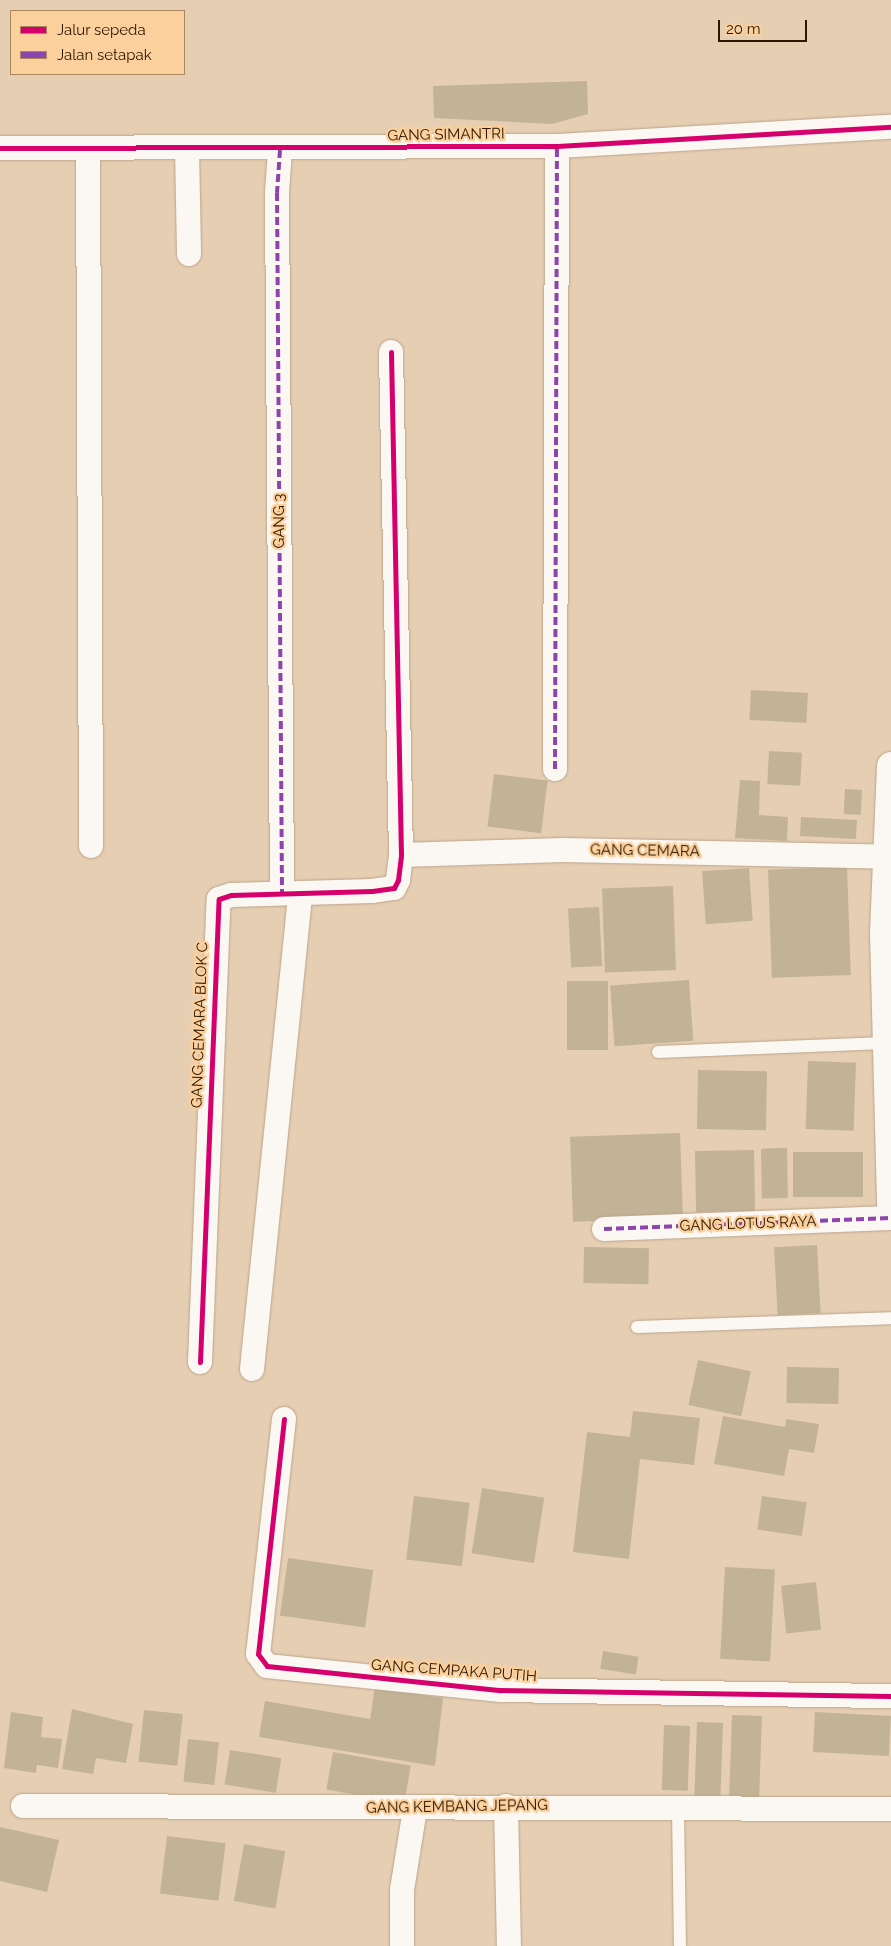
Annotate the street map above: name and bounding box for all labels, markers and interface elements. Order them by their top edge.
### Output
legend [10,10,185,75]
scale bar [721,10,810,42]
text: 20 m [726,20,761,38]
text: Jalur sepeda [57,21,146,39]
text: Jalan setapak [57,46,152,64]
street label: GANG SIMANTRI [387,125,505,145]
street label: GANG 3 [271,493,289,549]
street label: GANG CEMARA [590,841,700,861]
street label: GANG CEMARA BLOK C [188,941,212,1109]
street label: GANG LOTUS RAYA [679,1213,817,1235]
street label: GANG CEMPAKA PUTIH [370,1656,538,1686]
street label: GANG KEMBANG JEPANG [366,1796,548,1818]

